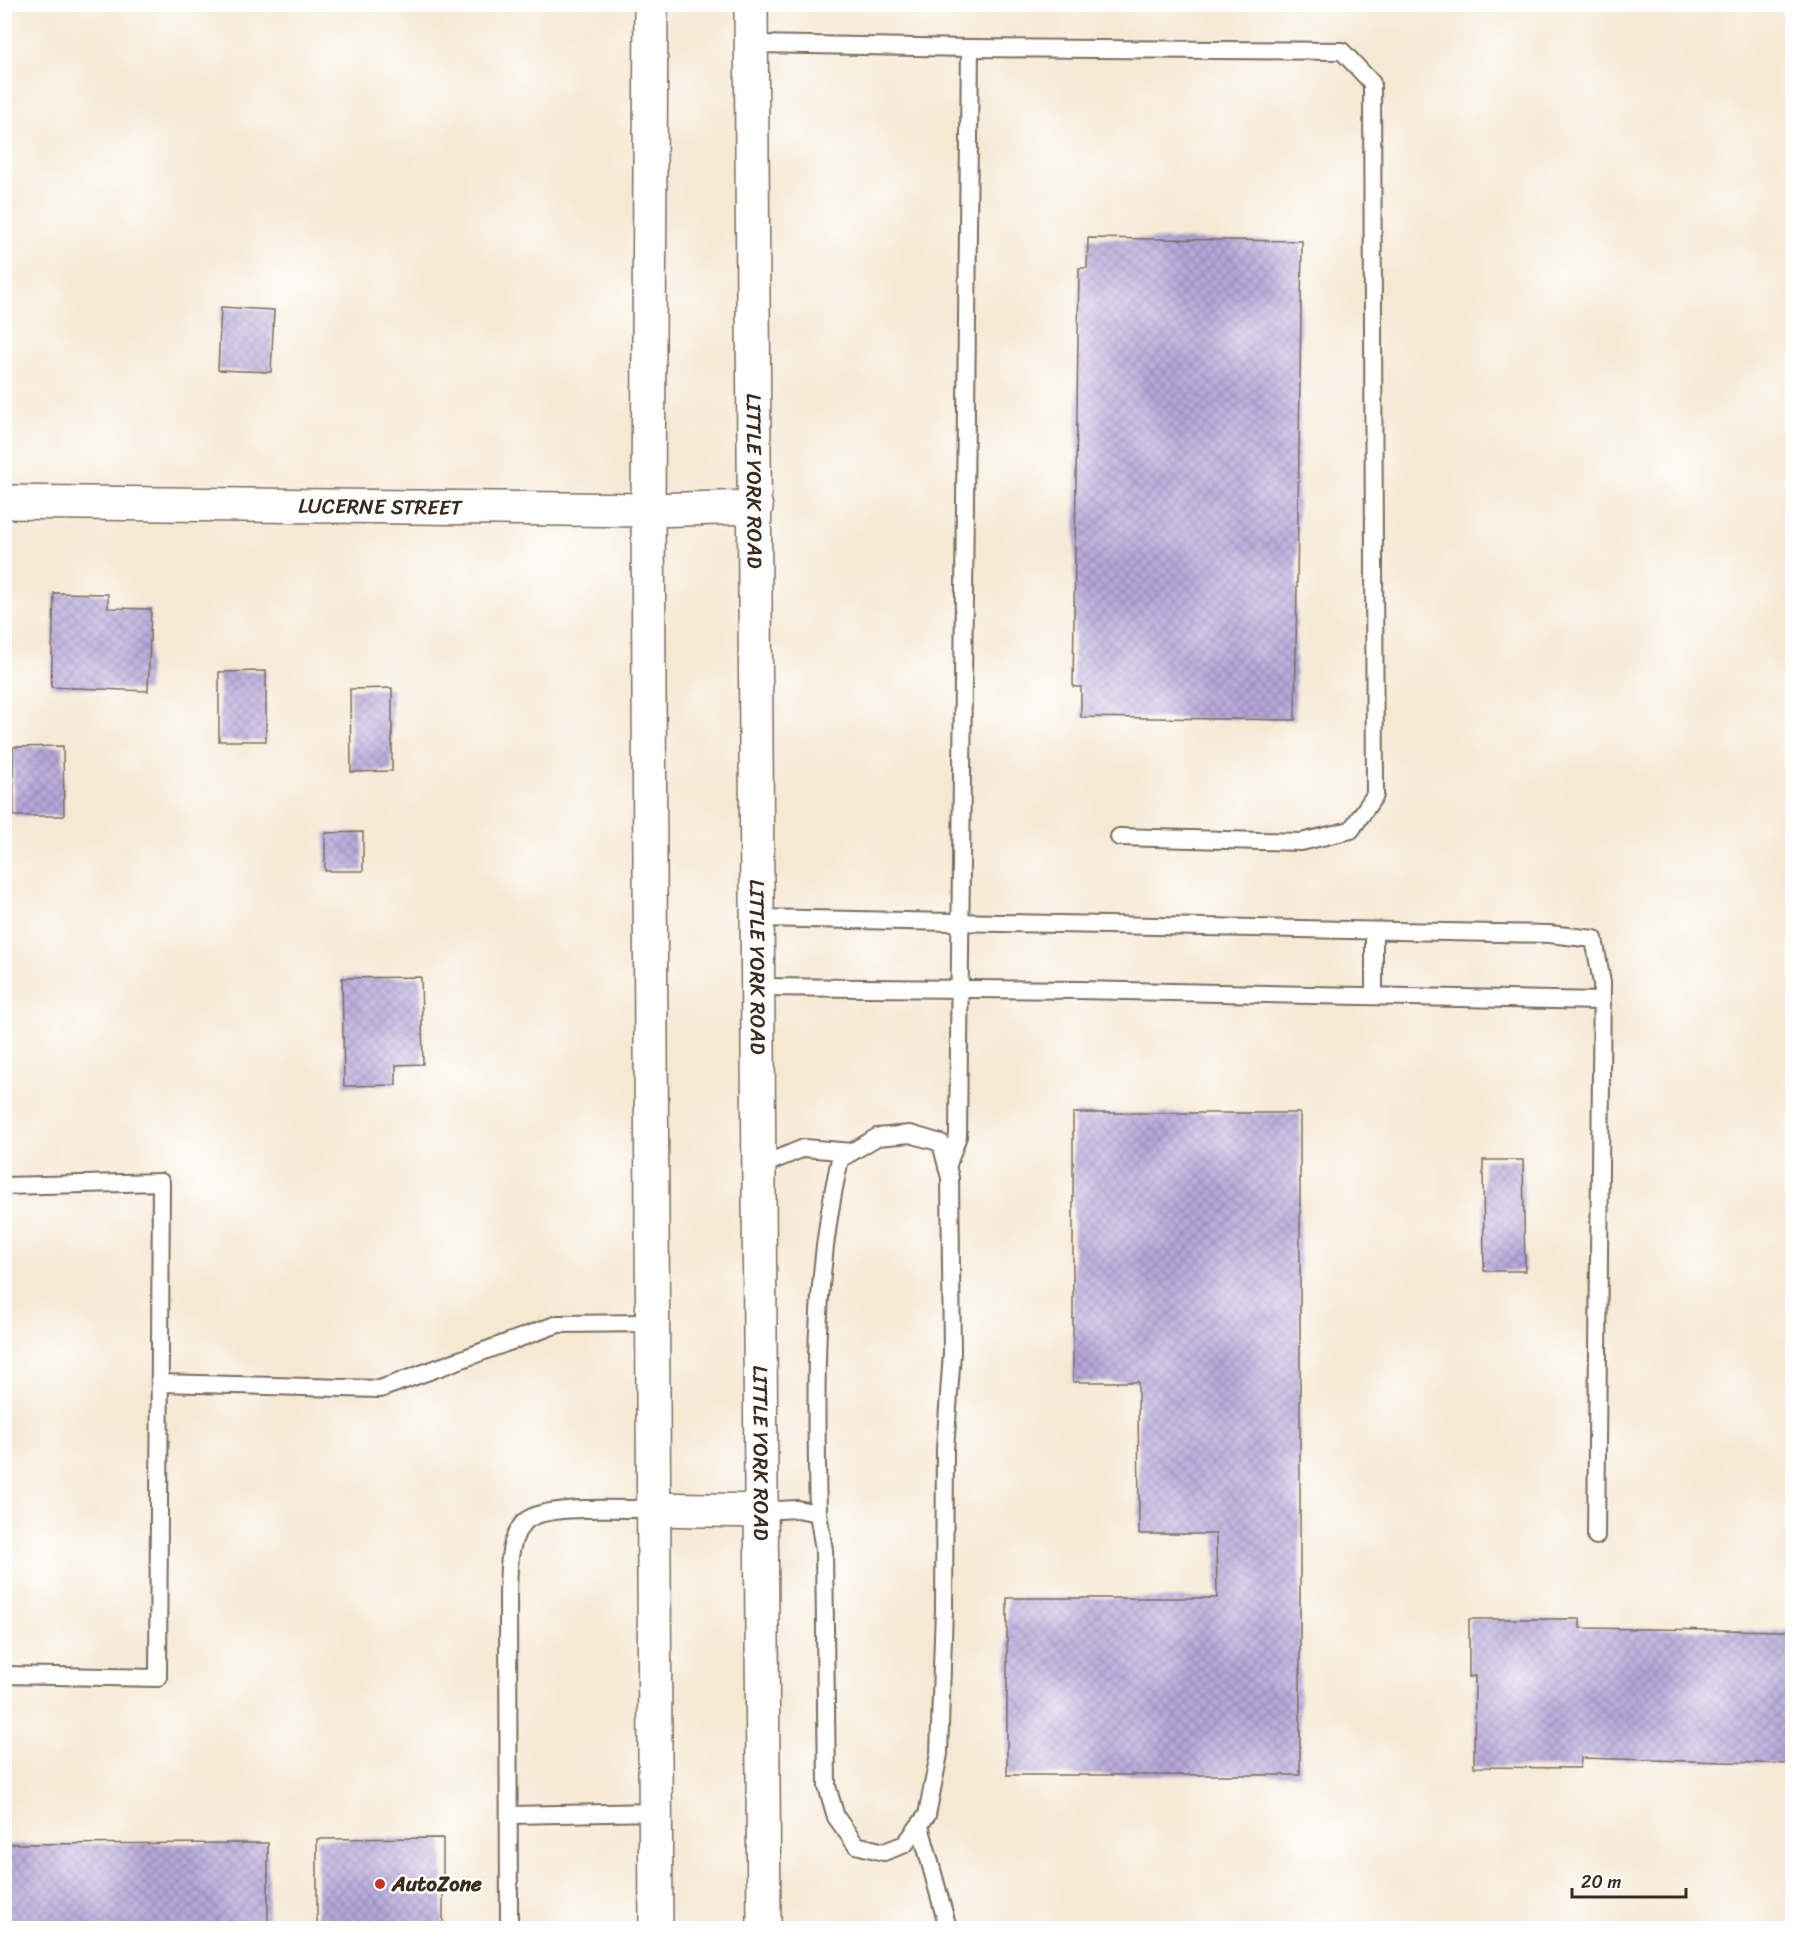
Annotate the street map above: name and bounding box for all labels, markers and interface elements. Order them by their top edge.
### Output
street label: LITTLE YORK ROAD [735,393,774,569]
street label: LUCERNE STREET [298,487,464,527]
street label: LITTLE YORK ROAD [738,879,777,1055]
street label: LITTLE YORK ROAD [741,1365,780,1541]
scale bar [1572,1861,1686,1899]
place label: AutoZone [391,1865,482,1903]
text: 20 m [1581,1866,1621,1898]
marker: AutoZone [373,1877,387,1891]

